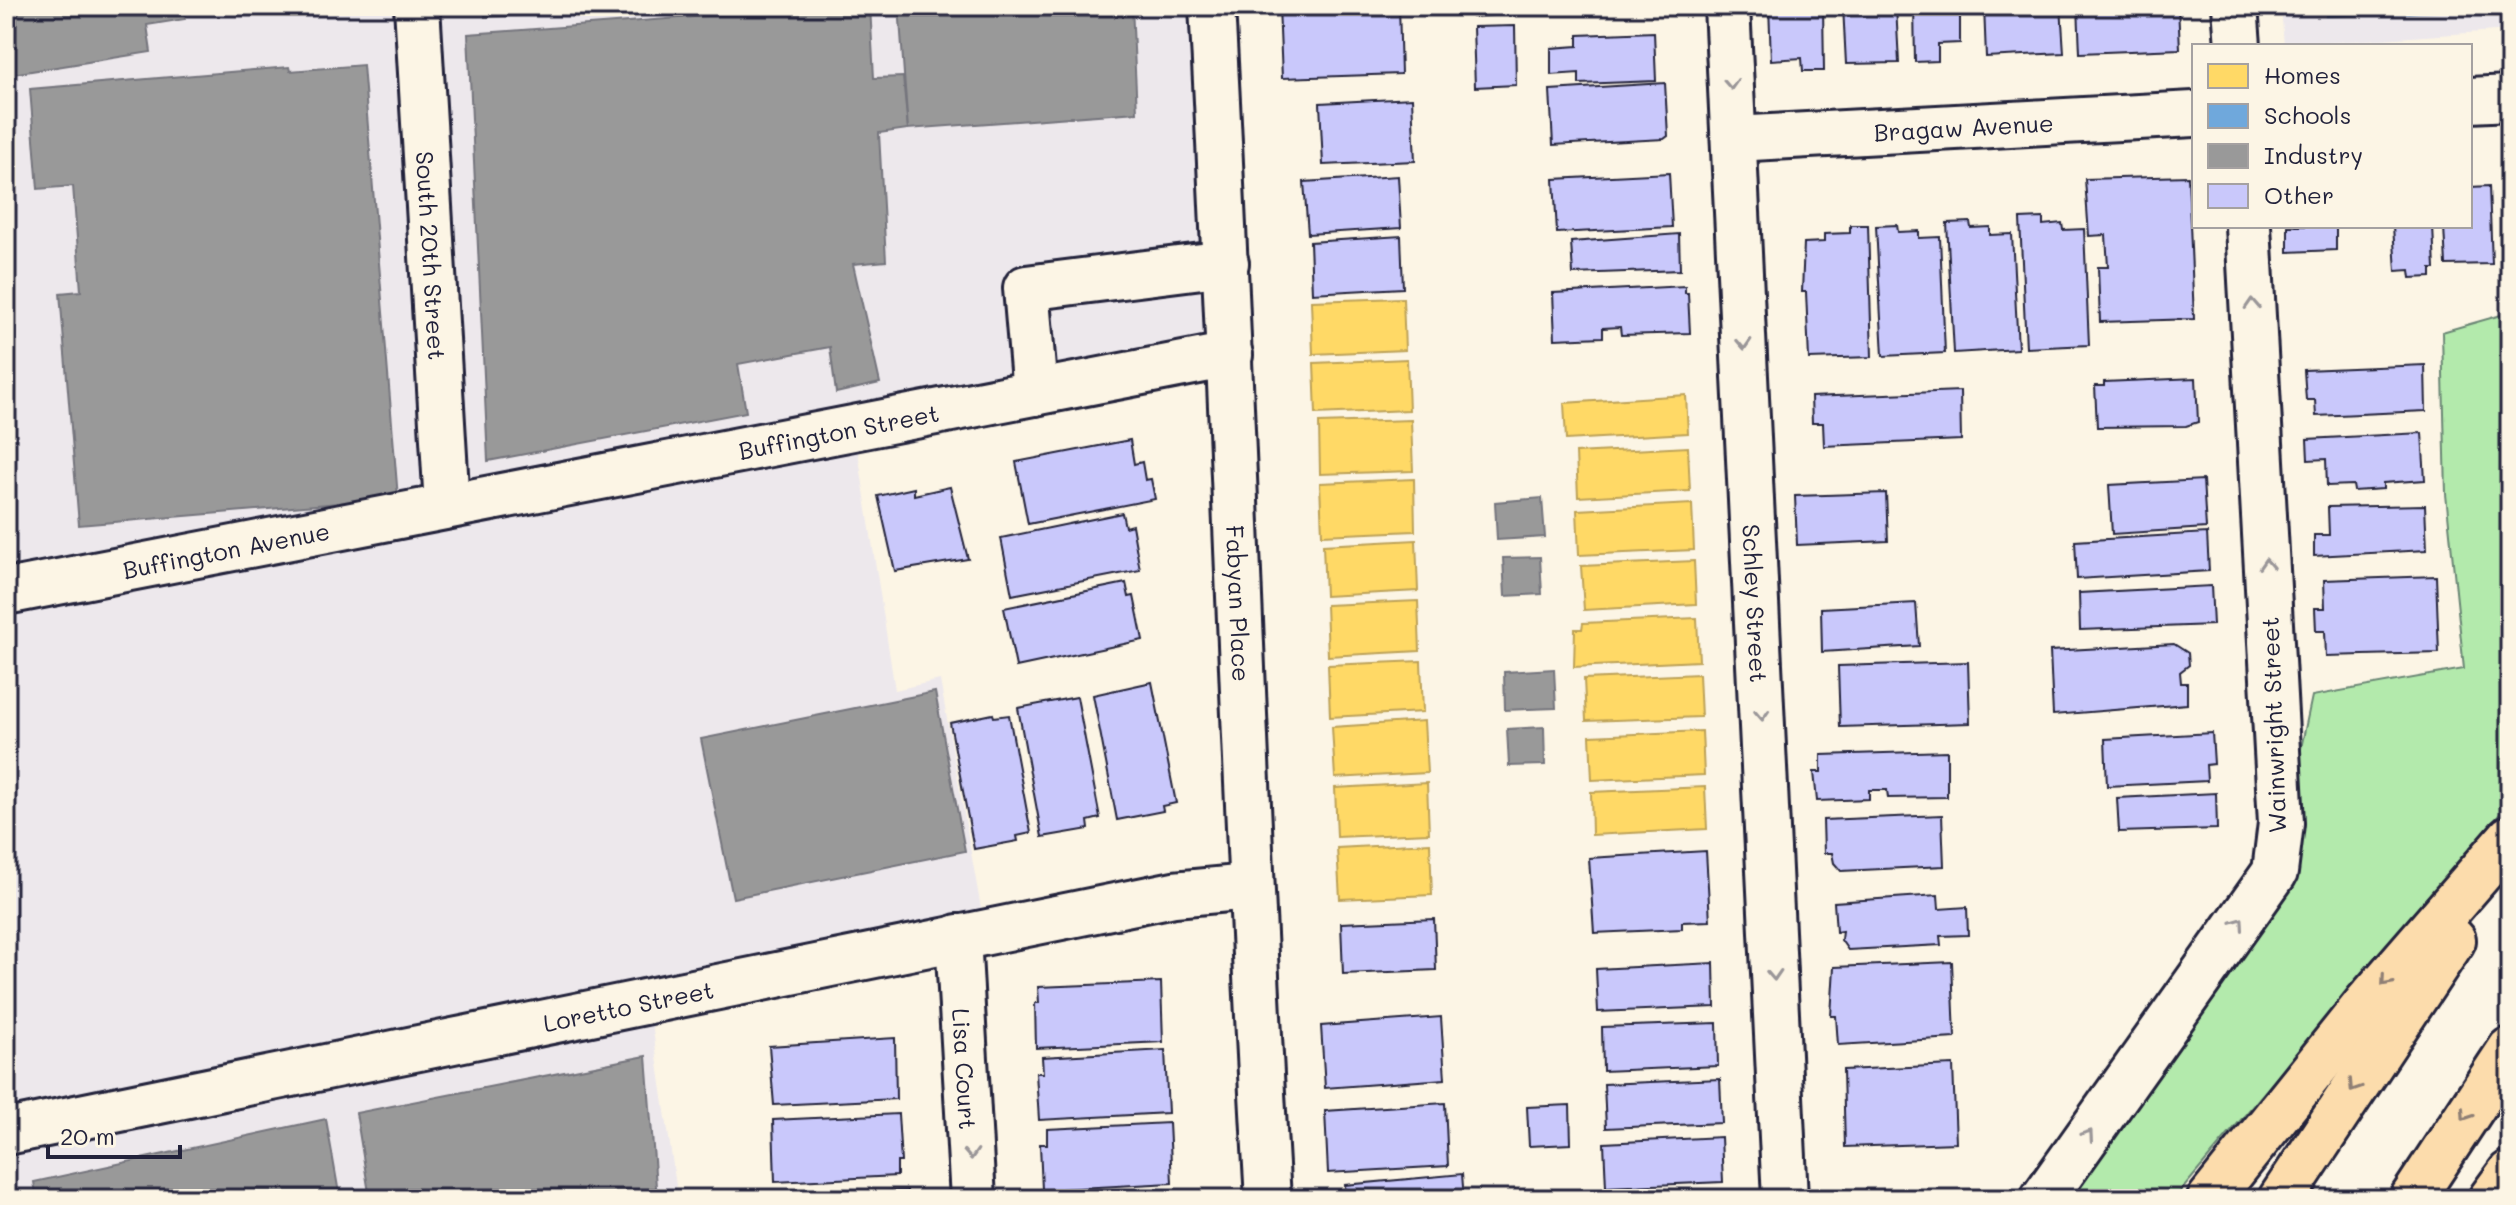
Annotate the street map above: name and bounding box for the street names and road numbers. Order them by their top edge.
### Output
street label: Bragaw Avenue [1873,106,2054,147]
street label: South 20th Street [410,150,454,361]
street label: Buffington Street [736,396,941,465]
street label: Buffington Avenue [120,514,332,585]
street label: Schley Street [1737,523,1775,683]
street label: Fabyan Place [1221,524,1258,682]
street label: Wainwright Street [2254,616,2292,834]
street label: Loretto Street [540,973,716,1038]
street label: Lisa Court [947,1007,984,1130]

